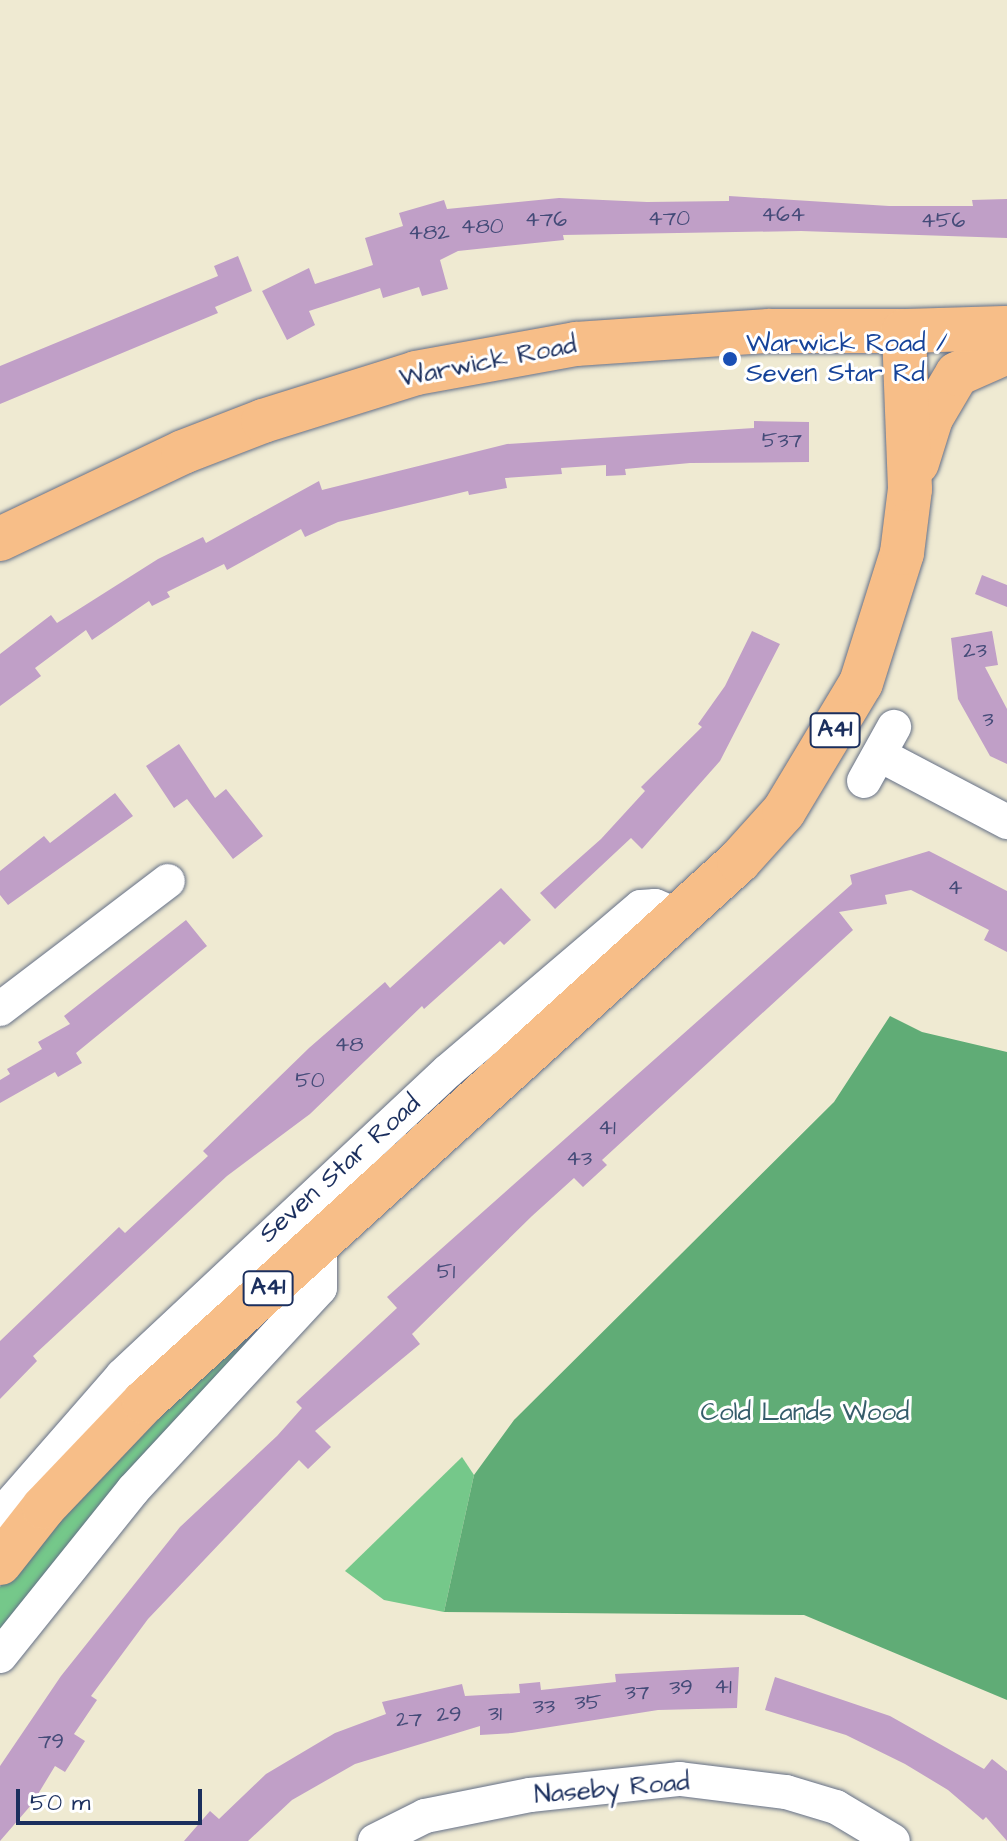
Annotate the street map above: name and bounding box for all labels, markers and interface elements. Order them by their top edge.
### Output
house number: 464 [761,202,805,228]
house number: 470 [648,206,690,232]
house number: 476 [525,207,567,233]
house number: 456 [921,208,965,234]
house number: 480 [460,214,504,240]
house number: 482 [408,220,450,246]
place label: Warwick Road / Seven Star Rd [746,328,948,390]
street label: Warwick Road [397,330,579,394]
marker: Warwick Road / Seven Star Rd [721,350,739,368]
house number: 537 [762,428,802,454]
house number: 23 [963,638,987,664]
house number: 3 [982,707,994,733]
road number: A41 [809,710,861,750]
house number: 4 [948,875,962,901]
house number: 48 [334,1032,364,1058]
house number: 50 [295,1068,325,1094]
street label: Seven Star Road [253,1088,427,1250]
house number: 41 [598,1115,616,1141]
house number: 43 [566,1146,592,1172]
house number: 51 [437,1259,455,1285]
road number: A41 [242,1268,294,1308]
park label: Cold Lands Wood [701,1397,909,1429]
house number: 41 [714,1674,732,1700]
house number: 39 [669,1675,693,1701]
house number: 37 [625,1680,649,1706]
house number: 35 [575,1690,601,1716]
house number: 33 [533,1694,555,1720]
house number: 31 [488,1701,502,1727]
house number: 29 [436,1702,462,1728]
house number: 27 [396,1707,422,1733]
house number: 79 [38,1729,64,1755]
street label: Naseby Road [533,1767,691,1811]
scale bar [20,1773,206,1823]
text: 50 m [30,1786,90,1820]

